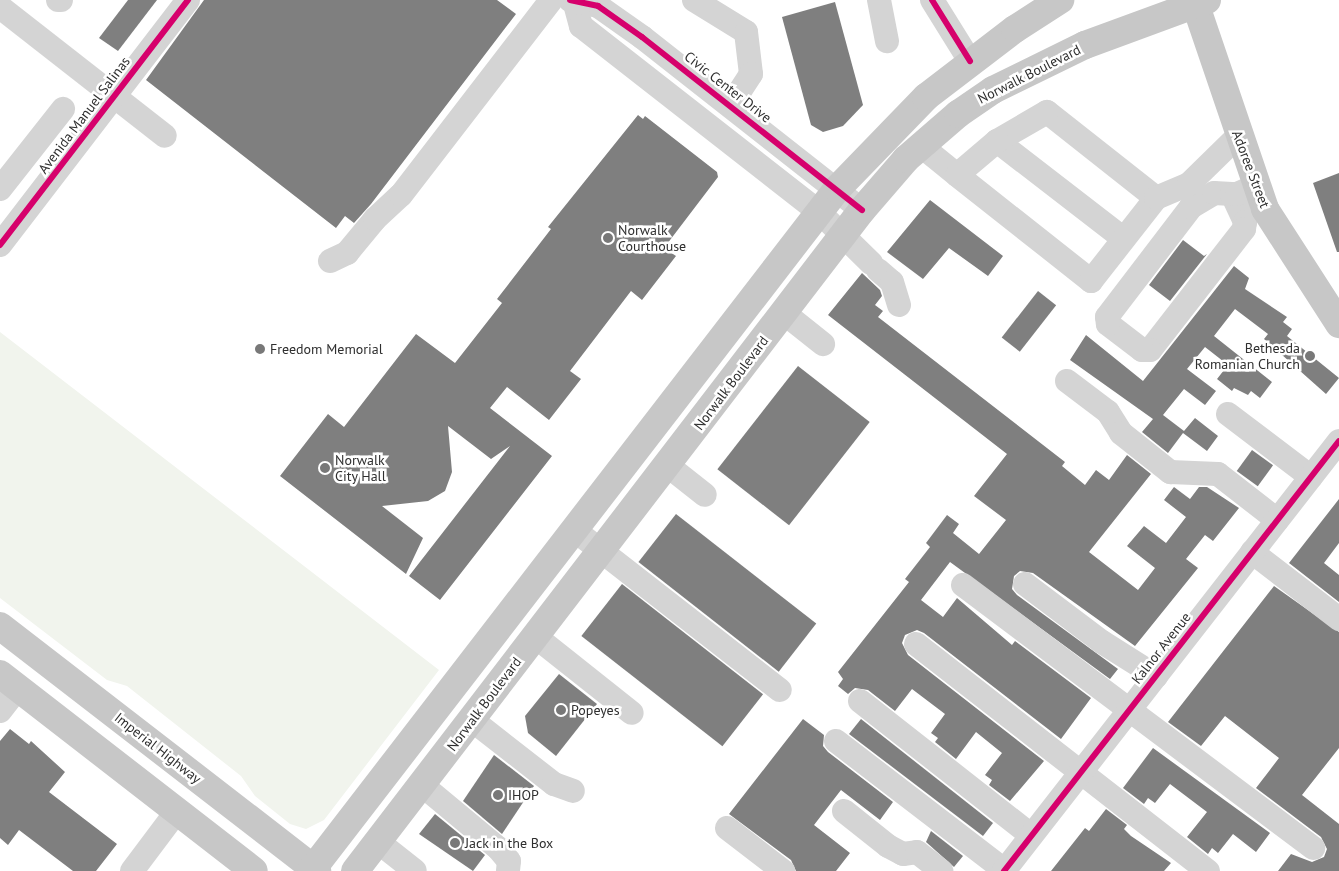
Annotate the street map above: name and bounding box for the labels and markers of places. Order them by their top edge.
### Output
place label: Norwalk Courthouse [618,222,686,254]
marker: Norwalk Courthouse [602,232,614,244]
place label: Bethesda Romanian Church [1195,340,1300,372]
place label: Freedom Memorial [270,341,383,357]
marker: Freedom Memorial [254,343,266,355]
marker: Bethesda Romanian Church [1304,350,1316,362]
place label: Norwalk City Hall [335,452,386,484]
marker: Norwalk City Hall [319,462,331,474]
place label: Popeyes [571,702,620,718]
marker: Popeyes [555,704,567,716]
place label: IHOP [508,787,539,803]
marker: IHOP [492,789,504,801]
place label: Jack in the Box [465,835,554,851]
marker: Jack in the Box [449,837,461,849]

